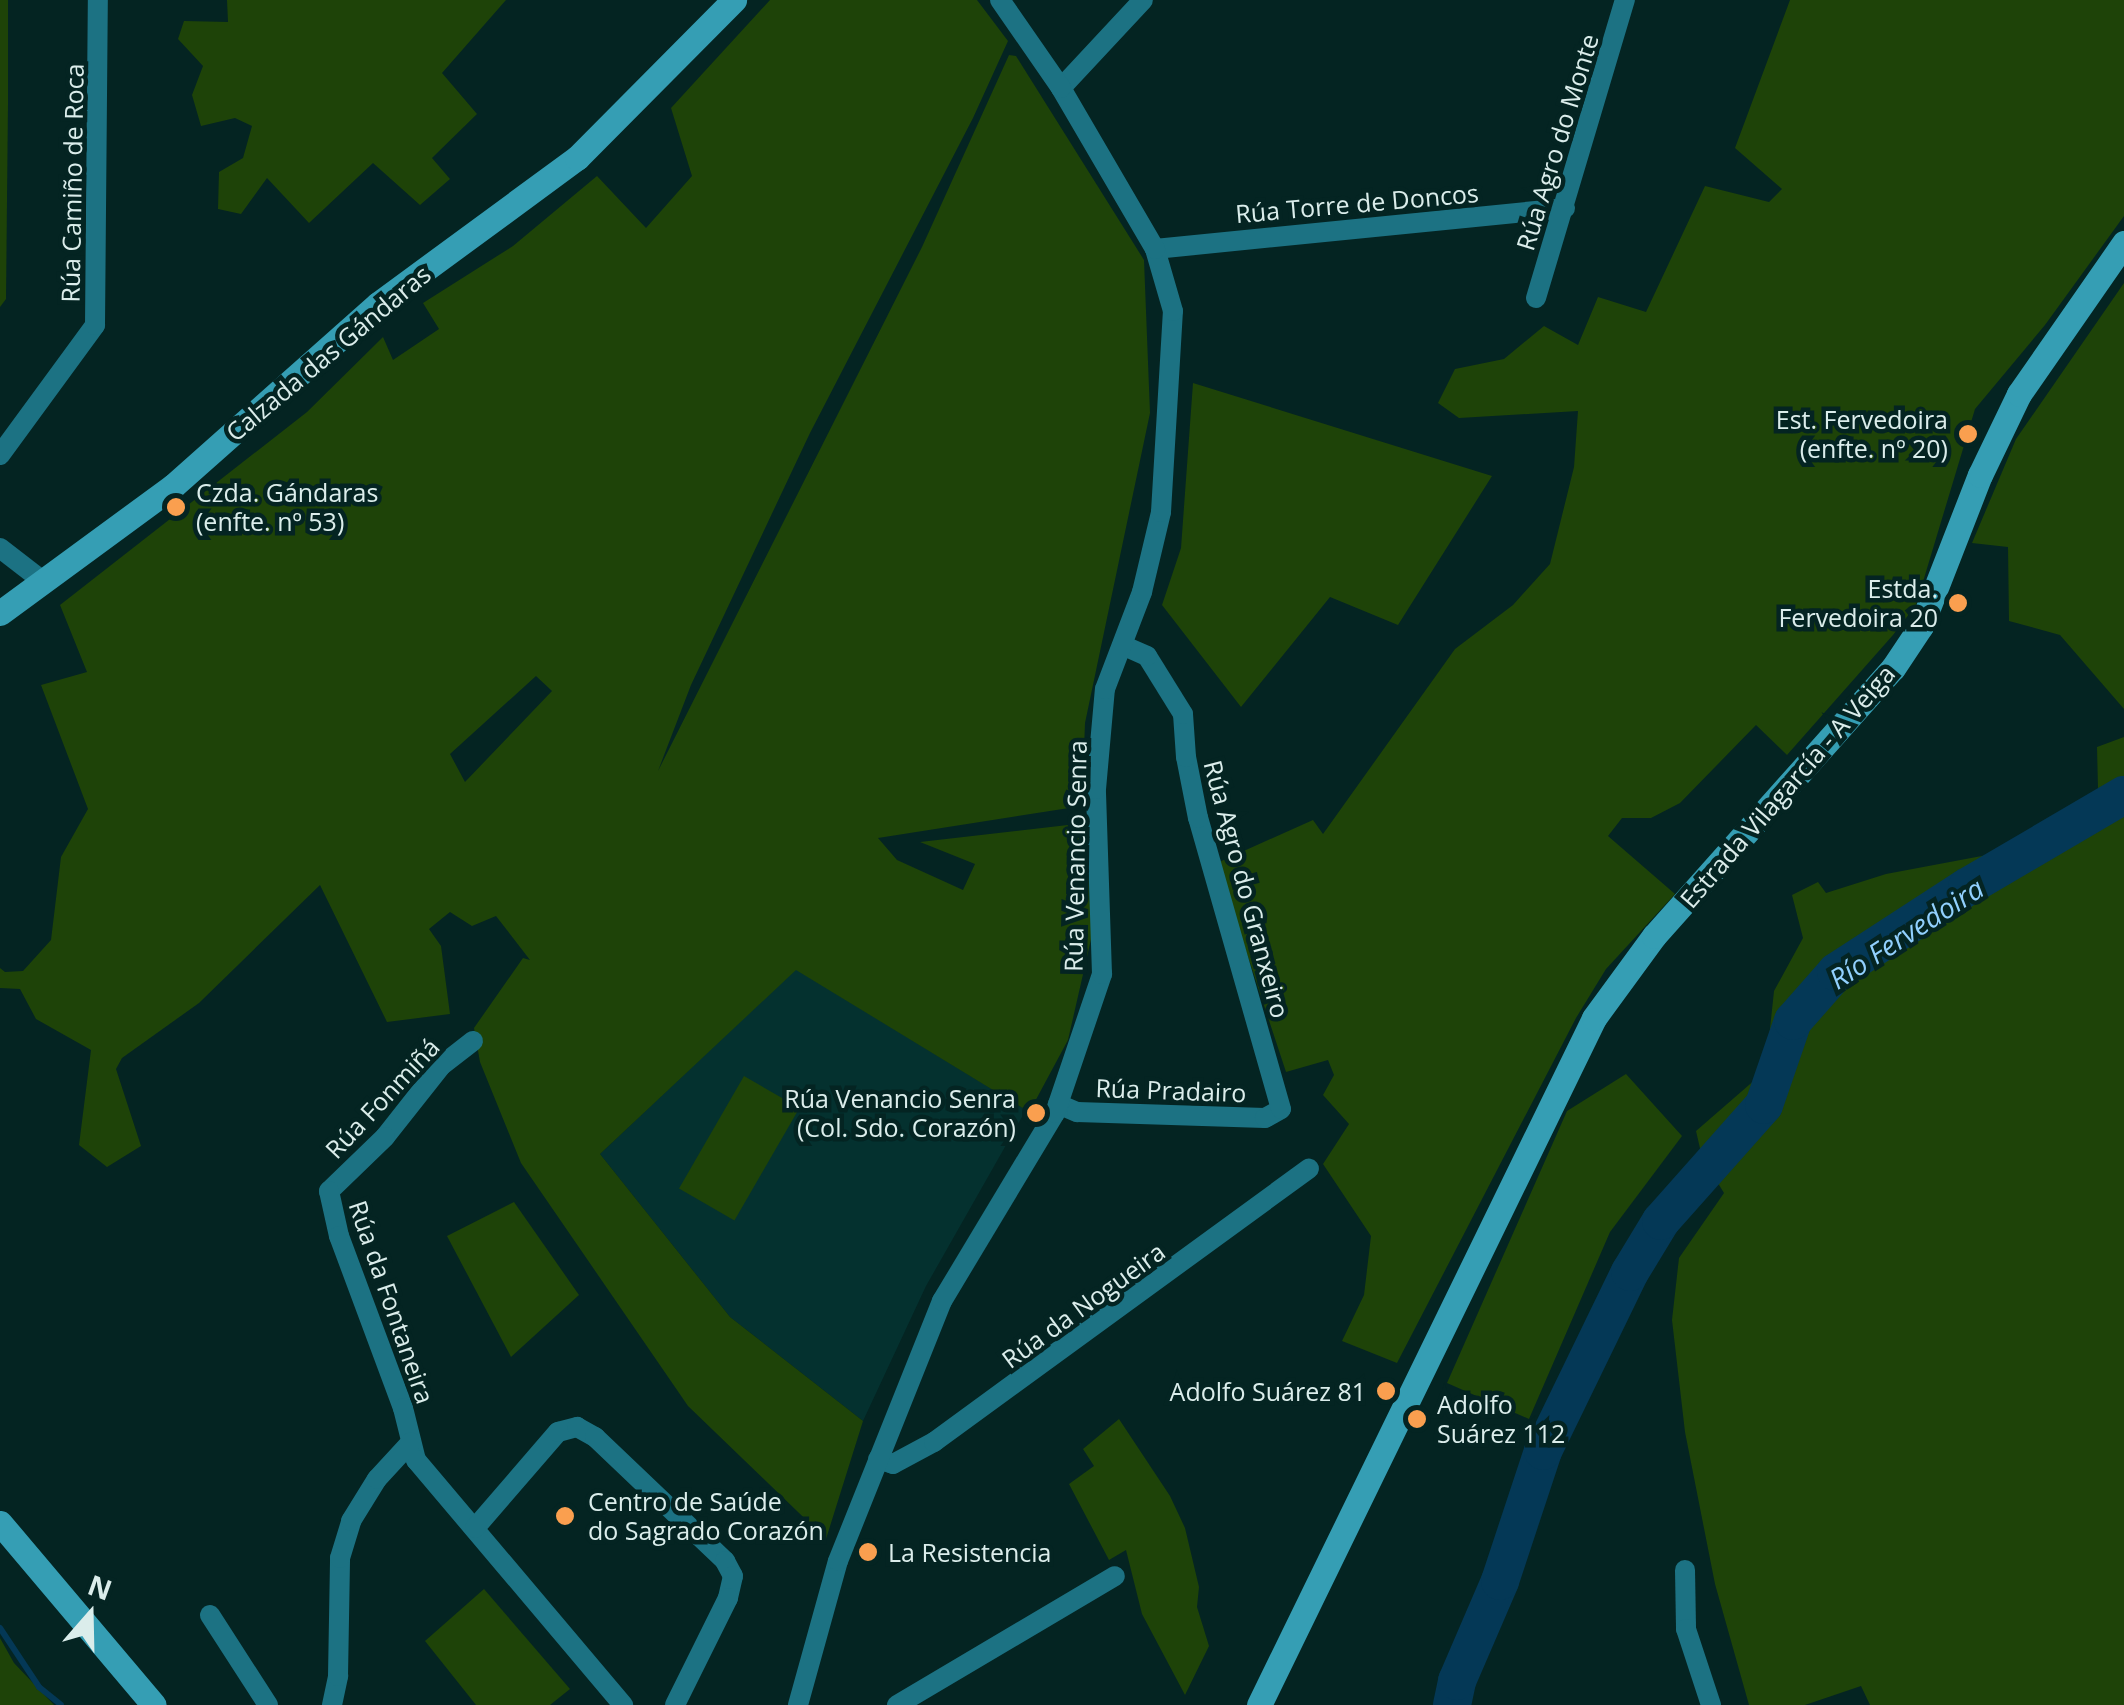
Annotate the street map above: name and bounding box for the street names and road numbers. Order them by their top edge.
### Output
street label: Rúa Agro do Monte [1510,30,1604,254]
street label: Rúa Camiño de Roca [55,63,89,303]
street label: Rúa Torre de Doncos [1234,177,1480,229]
street label: Calzada das Gándaras [220,259,436,447]
street label: Estrada Vilagarcía - A Veiga [1673,658,1901,914]
street label: Rúa Venancio Senra [1058,740,1092,972]
street label: Rúa Agro do Granxeiro [1198,757,1296,1021]
street label: Rúa Fonmiñá [319,1032,445,1164]
street label: Rúa Pradairo [1095,1072,1247,1108]
street label: Rúa da Fontaneira [343,1197,441,1407]
street label: Rúa da Nogueira [996,1236,1170,1374]

